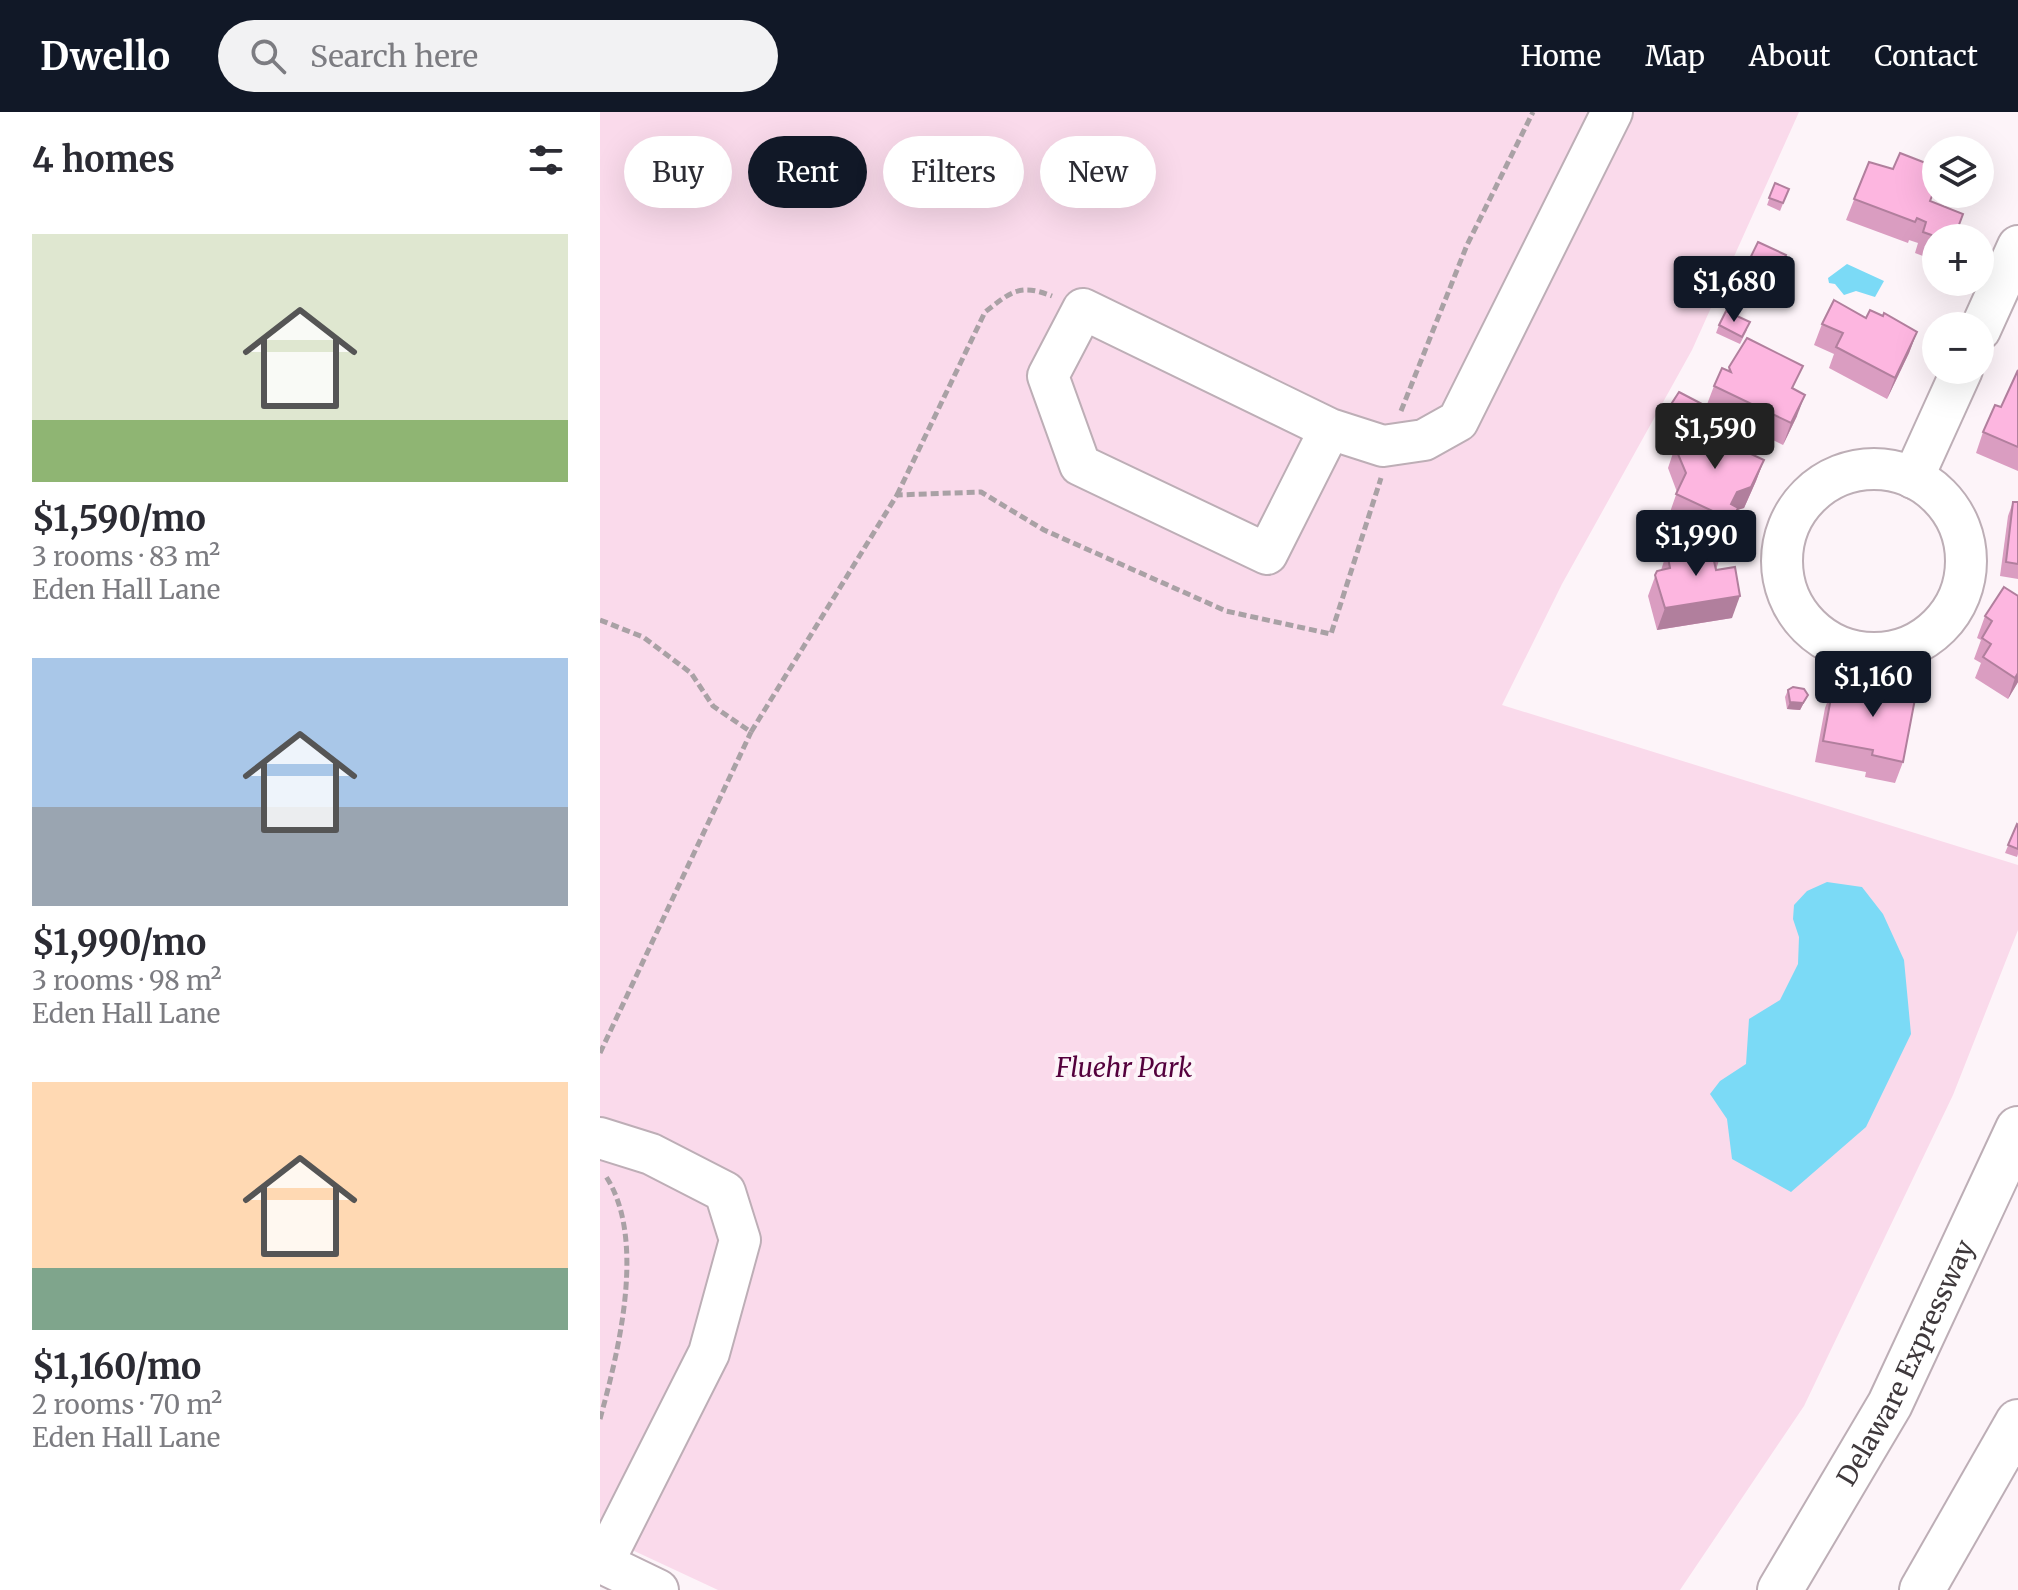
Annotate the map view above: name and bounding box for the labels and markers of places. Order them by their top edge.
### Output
pin: $1,680 [1669,256,1799,324]
pin: $1,590 [1650,403,1780,471]
pin: $1,990 [1631,510,1761,578]
pin: $1,160 [1808,651,1938,719]

